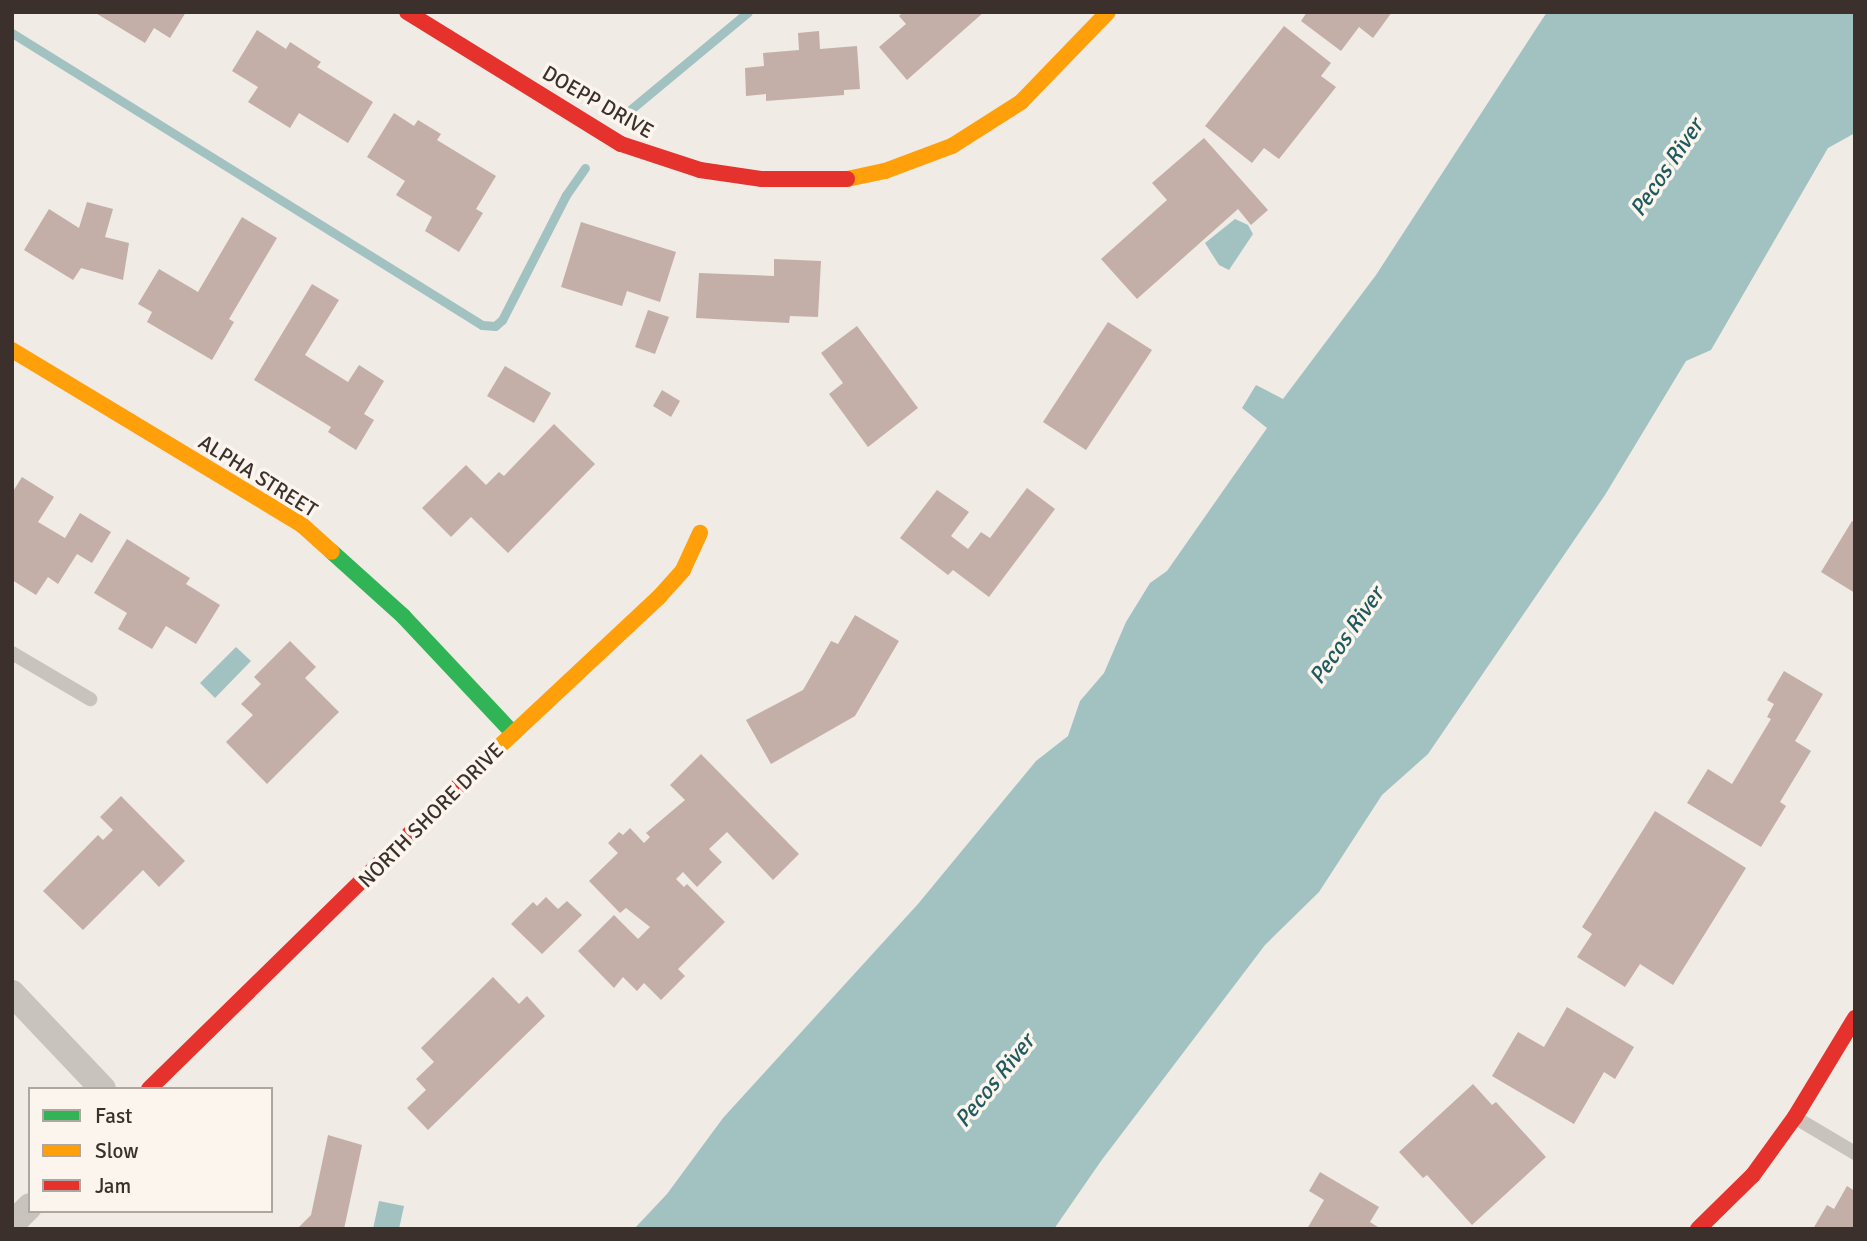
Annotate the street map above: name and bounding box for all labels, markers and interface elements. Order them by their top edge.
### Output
street label: DOEPP DRIVE [538,60,658,144]
water label: Pecos River [1624,114,1710,222]
street label: ALPHA STREET [194,429,322,523]
water label: Pecos River [1304,582,1390,690]
street label: NORTH SHORE DRIVE [353,737,509,893]
water label: Pecos River [949,1029,1041,1133]
legend [28,1087,273,1213]
text: Fast [95,1103,132,1129]
text: Slow [95,1138,139,1164]
text: Jam [95,1173,131,1199]

